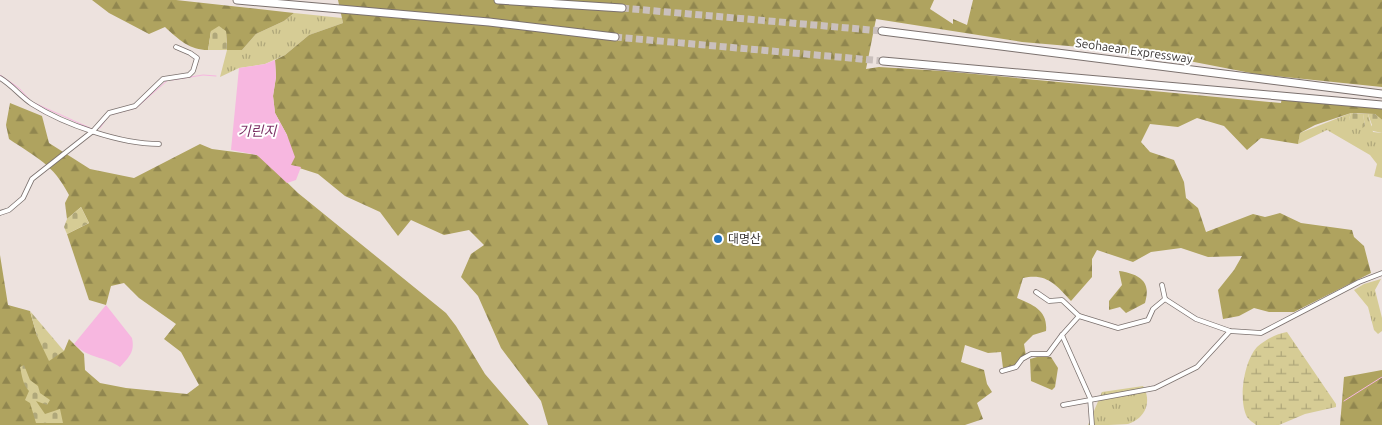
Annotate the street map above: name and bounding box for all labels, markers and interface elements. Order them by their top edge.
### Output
street label: Seohaean Expressway [1075,36,1194,65]
water label: 기린지 [238,123,277,139]
place label: 대명산 [728,232,761,245]
marker: 대명산 [712,233,724,245]

